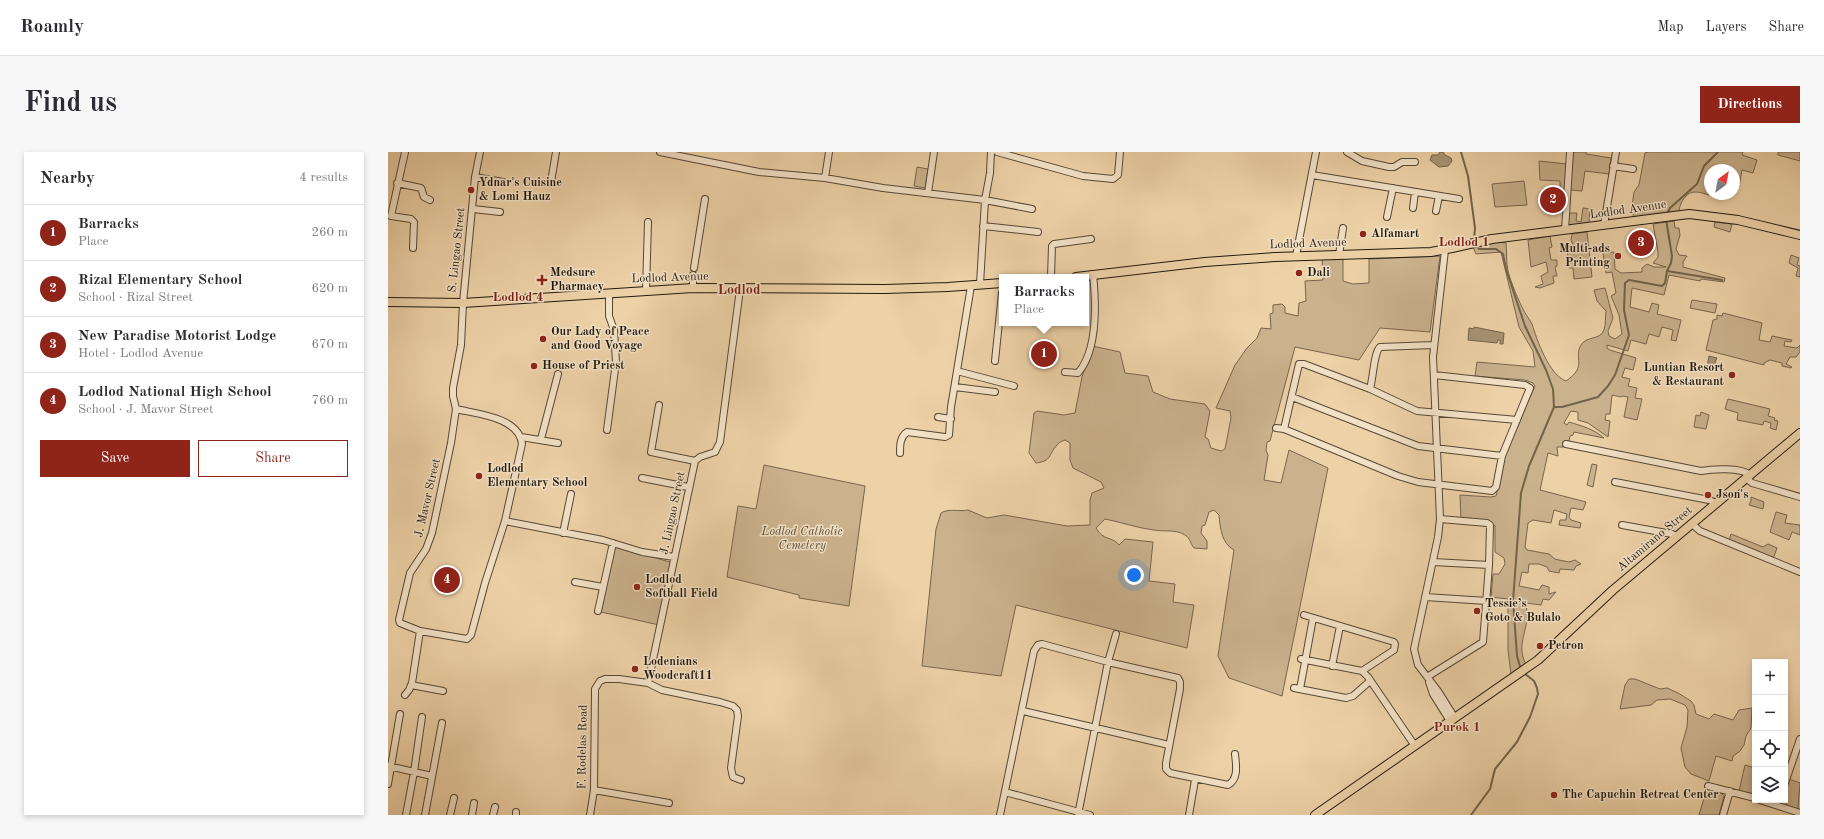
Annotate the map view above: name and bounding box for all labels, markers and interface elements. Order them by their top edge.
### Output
text: Roamly [20,18,84,37]
text: Map [1658,20,1684,34]
text: Layers [1706,20,1747,34]
text: Share [1769,20,1804,34]
button: Directions [1700,86,1800,123]
text: Find us [24,90,117,118]
north arrow [1704,164,1740,200]
text: Nearby [40,170,95,187]
text: 4 results [299,171,348,184]
place label: Ydnar's Cuisine & Lomi Hauz [479,177,562,203]
marker: Ydnar's Cuisine & Lomi Hauz [466,185,476,195]
pin: 2 [1540,185,1566,215]
street label: Lodlod Avenue [1589,199,1668,221]
street label: S. Lingao Street [447,207,467,293]
text: Barracks [78,217,139,232]
text: 1 [49,226,57,239]
text: 260 m [311,226,348,239]
place label: Alfamart [1371,228,1420,240]
pin: 3 [1628,228,1654,258]
marker: Alfamart [1358,229,1368,239]
text: Place [78,235,108,248]
district label: Lodlod 1 [1439,236,1490,249]
street label: Lodlod Avenue [1269,237,1347,251]
place label: Multi-ads Printing [1559,243,1610,269]
marker: Multi-ads Printing [1613,251,1623,261]
place label: Medsure Pharmacy [550,267,604,293]
place label: Dali [1307,267,1330,279]
marker: Dali [1294,268,1304,278]
street label: Lodlod Avenue [631,271,709,285]
text: Rizal Elementary School [78,273,242,288]
popup [999,274,1089,326]
marker: Medsure Pharmacy [537,275,547,285]
text: 2 [49,282,57,295]
text: 620 m [311,282,348,295]
district label: Lodlod [718,283,761,297]
text: Barracks [1014,285,1074,300]
text: School · Rizal Street [78,291,193,304]
district label: Lodlod 4 [493,291,544,304]
text: Place [1014,303,1044,316]
place label: Our Lady of Peace and Good Voyage [551,326,650,352]
text: New Paradise Motorist Lodge [78,329,276,344]
marker: Our Lady of Peace and Good Voyage [538,334,548,344]
text: 3 [49,338,57,351]
text: 670 m [311,338,348,351]
pin: 1 [1031,339,1057,369]
text: Hotel · Lodlod Avenue [78,347,203,360]
place label: House of Priest [542,360,625,372]
marker: House of Priest [529,361,539,371]
place label: Luntian Resort & Restaurant [1643,362,1725,388]
marker: Luntian Resort & Restaurant [1727,370,1737,380]
text: Lodlod National High School [78,385,272,400]
text: 4 [49,394,57,407]
text: 760 m [311,394,348,407]
text: School · J. Mavor Street [78,403,213,416]
button: Save [40,440,190,477]
button: Share [198,440,348,477]
street label: J. Mavor Street [413,457,443,539]
place label: Lodlod Elementary School [487,463,588,489]
street label: J. Lingao Street [658,470,688,556]
marker: Lodlod Elementary School [474,471,484,481]
place label: Json's [1716,489,1748,501]
marker: Json's [1703,490,1713,500]
street label: Altamirano Street [1615,504,1695,574]
park label: Lodlod Catholic Cemetery [760,526,843,552]
pin: 4 [434,565,460,595]
your location [1124,565,1144,585]
place label: Lodlod Softball Field [645,574,718,600]
marker: Lodlod Softball Field [632,582,642,592]
place label: Tessie’s Goto & Bulalo [1485,598,1561,624]
marker: Tessie’s Goto & Bulalo [1472,606,1482,616]
place label: Petron [1548,640,1584,652]
marker: Petron [1535,641,1545,651]
place label: Lodenians Woodcraft11 [643,656,713,682]
map controls [1752,659,1788,803]
button: + [1752,659,1788,695]
marker: Lodenians Woodcraft11 [630,664,640,674]
button: − [1752,695,1788,731]
street label: F. Rodelas Road [576,705,590,789]
district label: Purok 1 [1434,721,1480,734]
button: locate [1752,731,1788,767]
button: layers [1752,767,1788,803]
place label: The Capuchin Retreat Center [1562,789,1718,801]
marker: The Capuchin Retreat Center [1549,790,1559,800]

